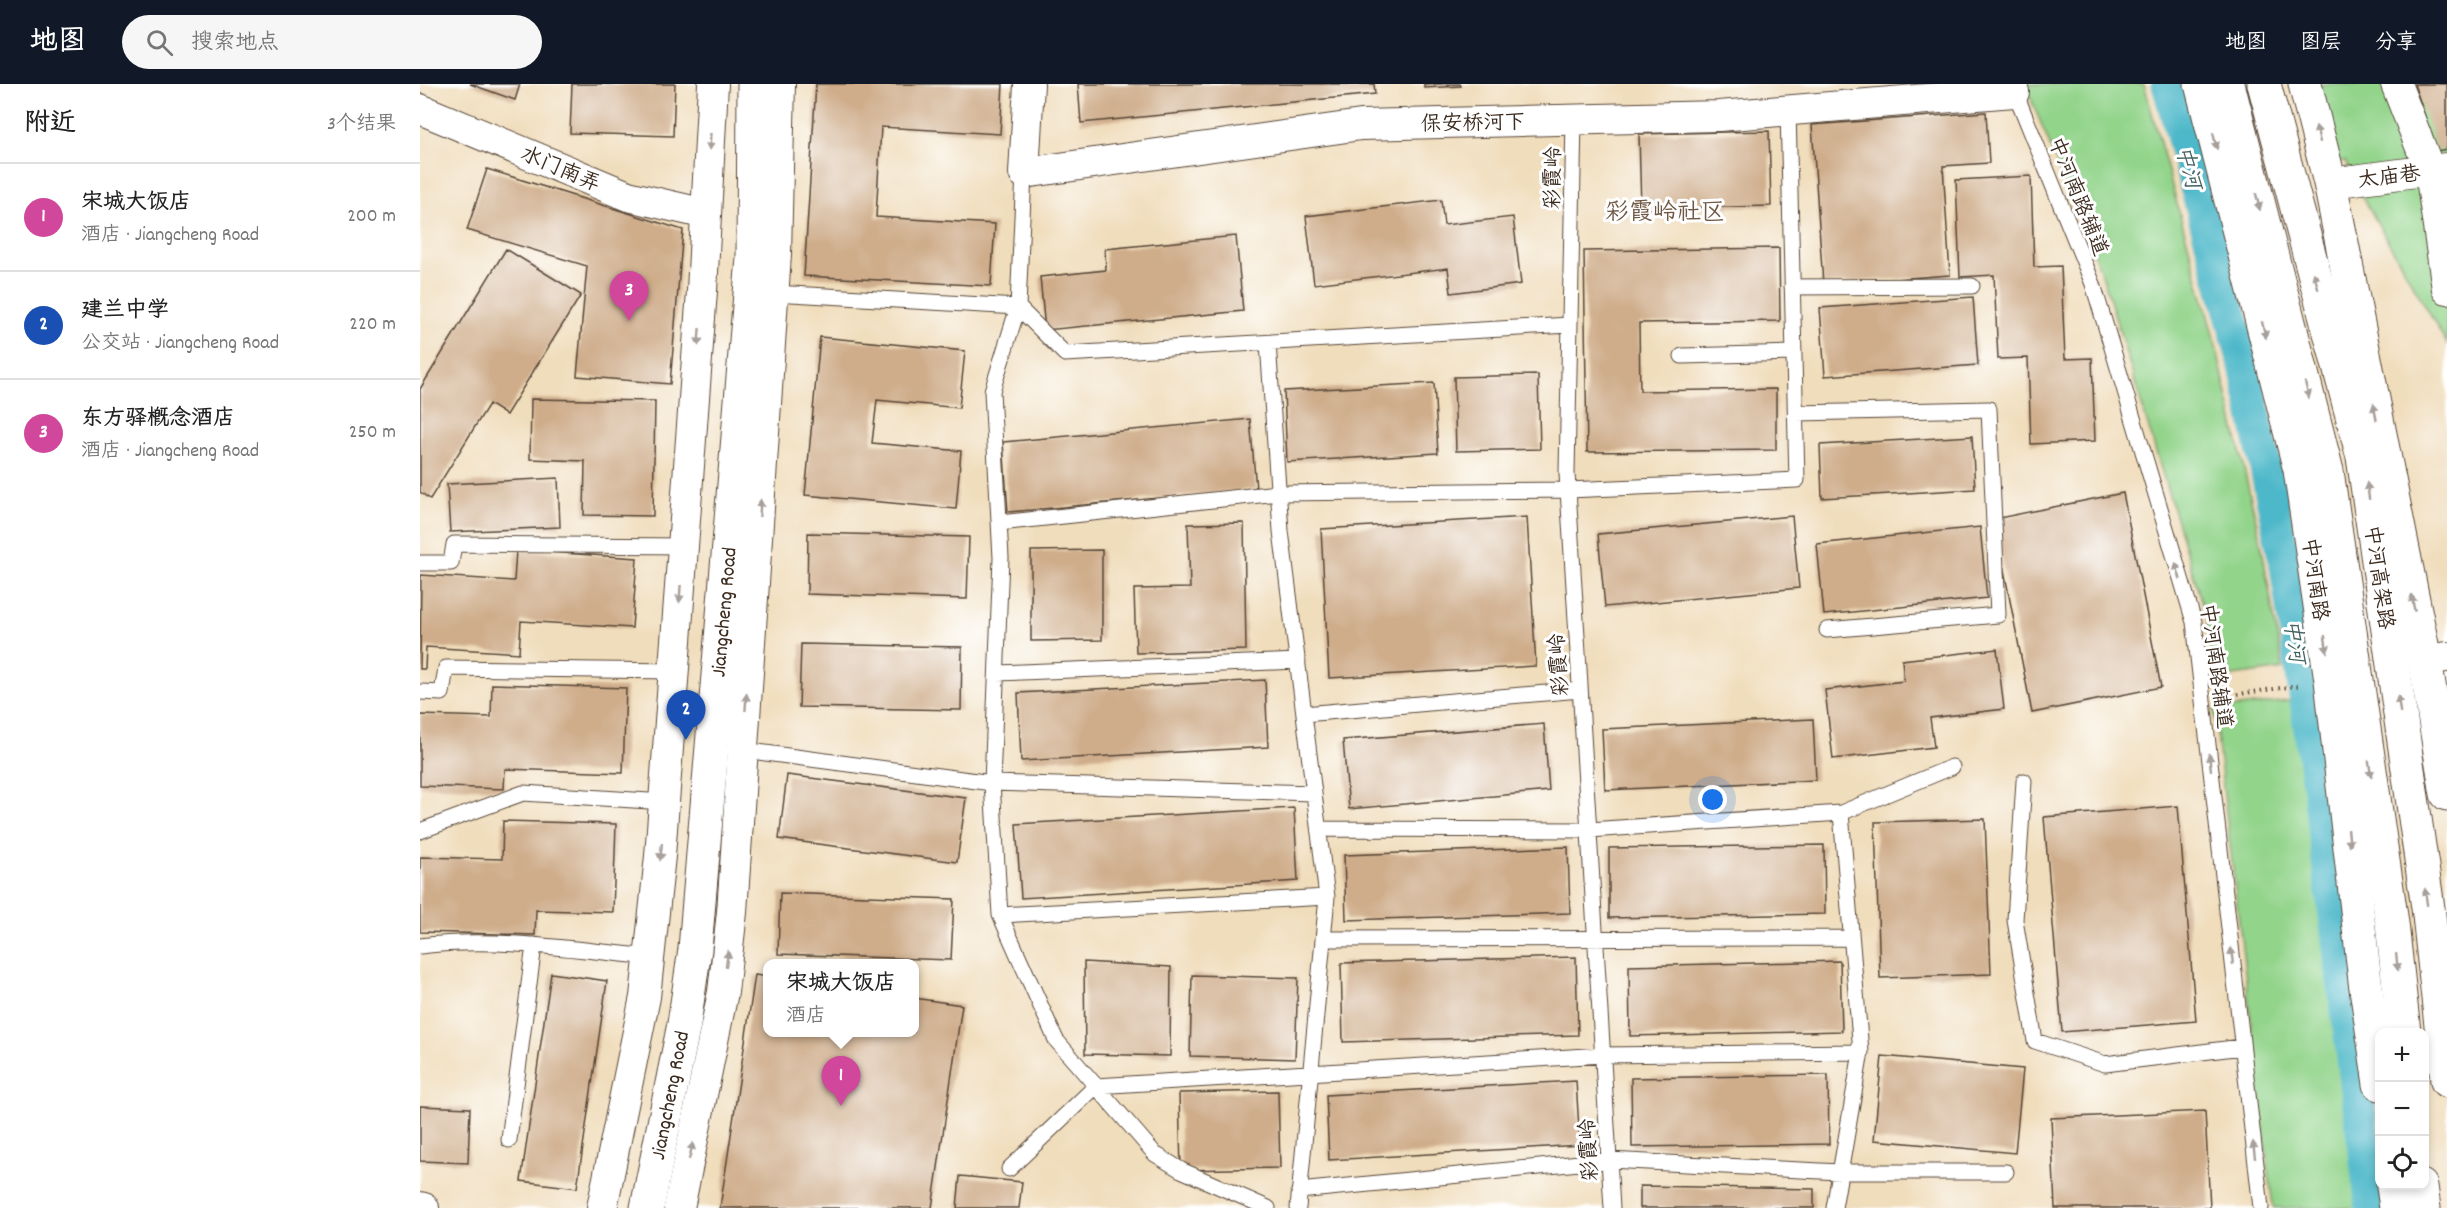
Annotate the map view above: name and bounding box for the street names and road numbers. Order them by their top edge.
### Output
street label: 保安桥河下 [1420,109,1526,141]
street label: 中河南路辅道 [2039,133,2114,261]
street label: 水门南弄 [515,141,604,201]
street label: 彩霞岭 [1539,146,1571,210]
street label: 太庙巷 [2356,160,2422,198]
street label: 中河高架路 [2355,523,2399,631]
street label: 中河南路 [2292,536,2334,623]
street label: Jiangcheng Road [705,546,747,679]
street label: 中河南路辅道 [2190,602,2238,731]
street label: 彩霞岭 [1544,632,1578,697]
street label: Jiangcheng Road [645,1029,699,1162]
street label: 彩霞岭 [1574,1118,1608,1182]

